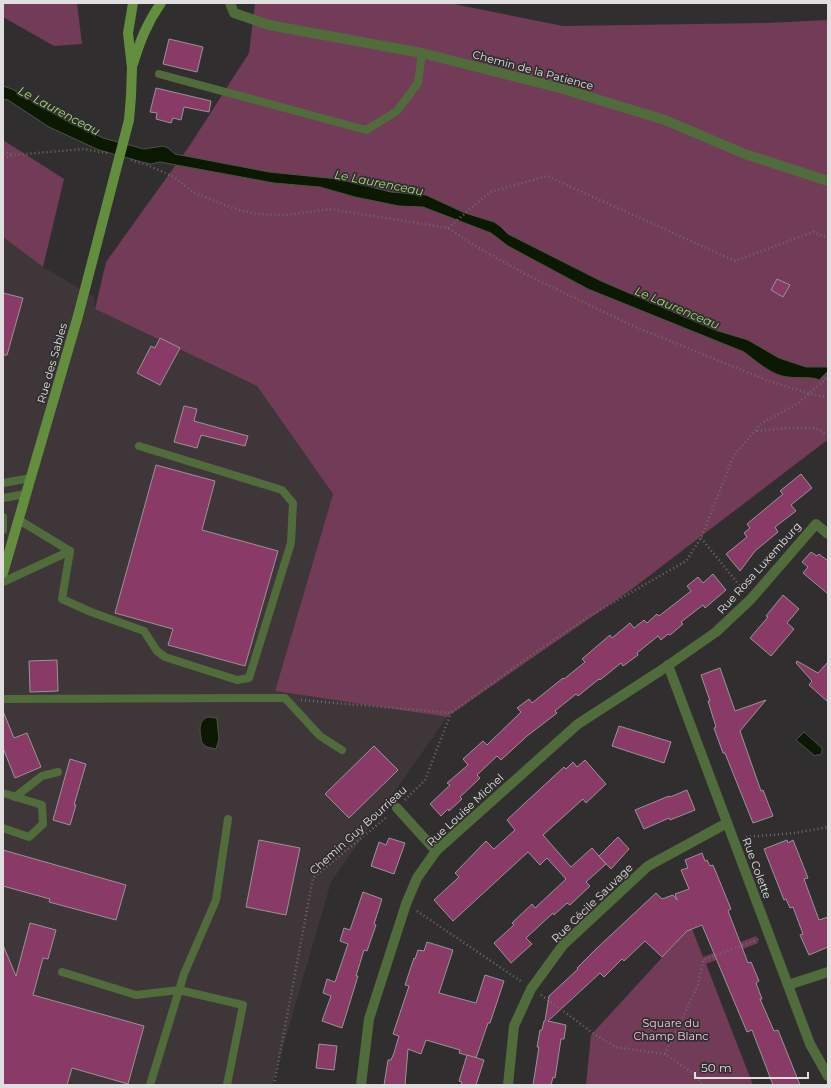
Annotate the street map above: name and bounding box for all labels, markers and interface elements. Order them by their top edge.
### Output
street label: Chemin de la Patience [471,47,595,93]
water label: Le Laurenceau [16,83,103,138]
water label: Le Laurenceau [333,166,425,199]
water label: Le Laurenceau [633,283,722,332]
street label: Rue des Sables [34,321,70,405]
street label: Rue Rosa Luxemburg [714,519,804,617]
street label: Rue Louise Michel [424,771,506,849]
street label: Chemin Guy Bourrieau [306,783,410,877]
street label: Rue Colette [739,835,775,901]
street label: Rue Cécile Sauvage [548,860,636,945]
park label: Square du Champ Blanc [633,1016,709,1043]
scale bar [695,1054,808,1080]
text: 50 m [701,1060,732,1075]

